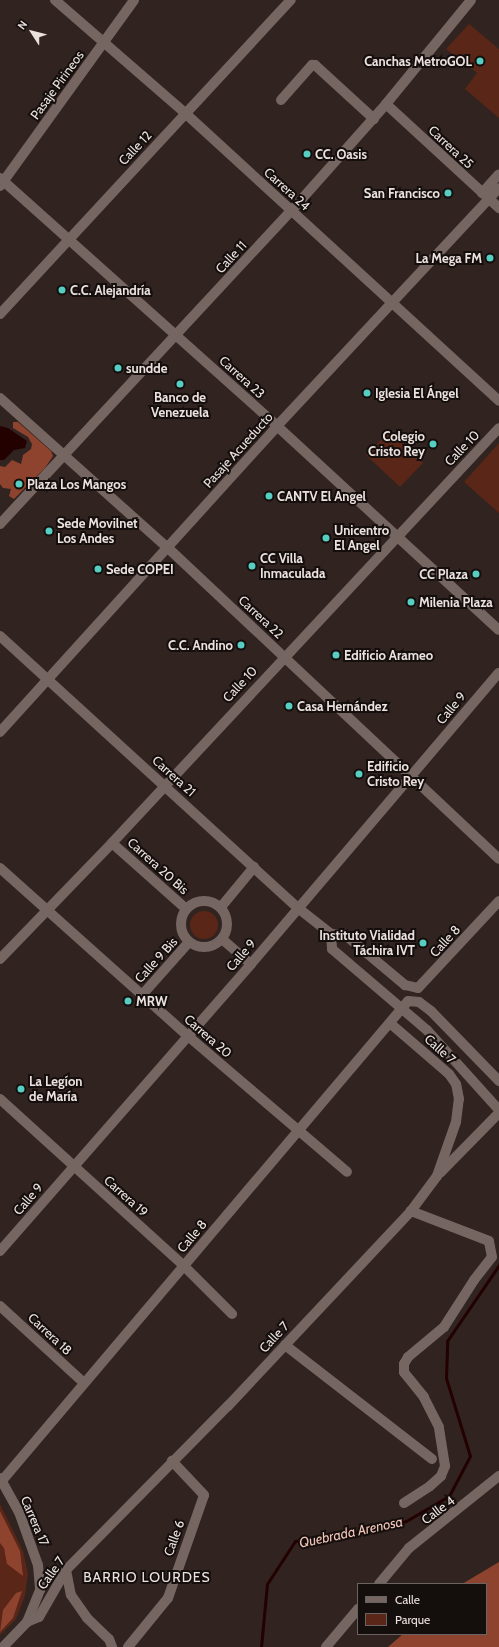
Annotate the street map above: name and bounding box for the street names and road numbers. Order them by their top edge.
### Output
street label: Pasaje Pirineos [27,48,87,122]
street label: Carrera 25 [425,122,477,172]
street label: Calle 12 [115,128,155,168]
street label: Carrera 24 [261,164,313,214]
street label: Calle 11 [212,238,250,276]
street label: Carrera 23 [216,352,268,402]
street label: Pasaje Acueducto [200,409,276,491]
street label: Calle 10 [441,427,483,469]
street label: Carrera 22 [235,592,287,642]
street label: Calle 10 [220,663,260,705]
street label: Calle 9 [433,689,469,727]
street label: Carrera 21 [149,752,199,800]
street label: Carrera 20 Bis [124,835,192,897]
street label: Calle 8 [426,922,464,960]
street label: Calle 9 Bis [131,934,181,986]
street label: Calle 9 [223,936,259,974]
street label: Carrera 20 [181,1011,235,1061]
street label: Calle 7 [421,1031,459,1067]
street label: Carrera 19 [101,1172,151,1220]
street label: Calle 9 [10,1180,46,1218]
street label: Calle 8 [174,1217,210,1255]
street label: Carrera 18 [25,1310,75,1358]
street label: Calle 7 [256,1318,292,1356]
street label: Calle 4 [418,1493,458,1527]
street label: Carrera 17 [17,1494,53,1548]
street label: Calle 6 [160,1518,188,1558]
street label: Calle 7 [34,1554,68,1592]

